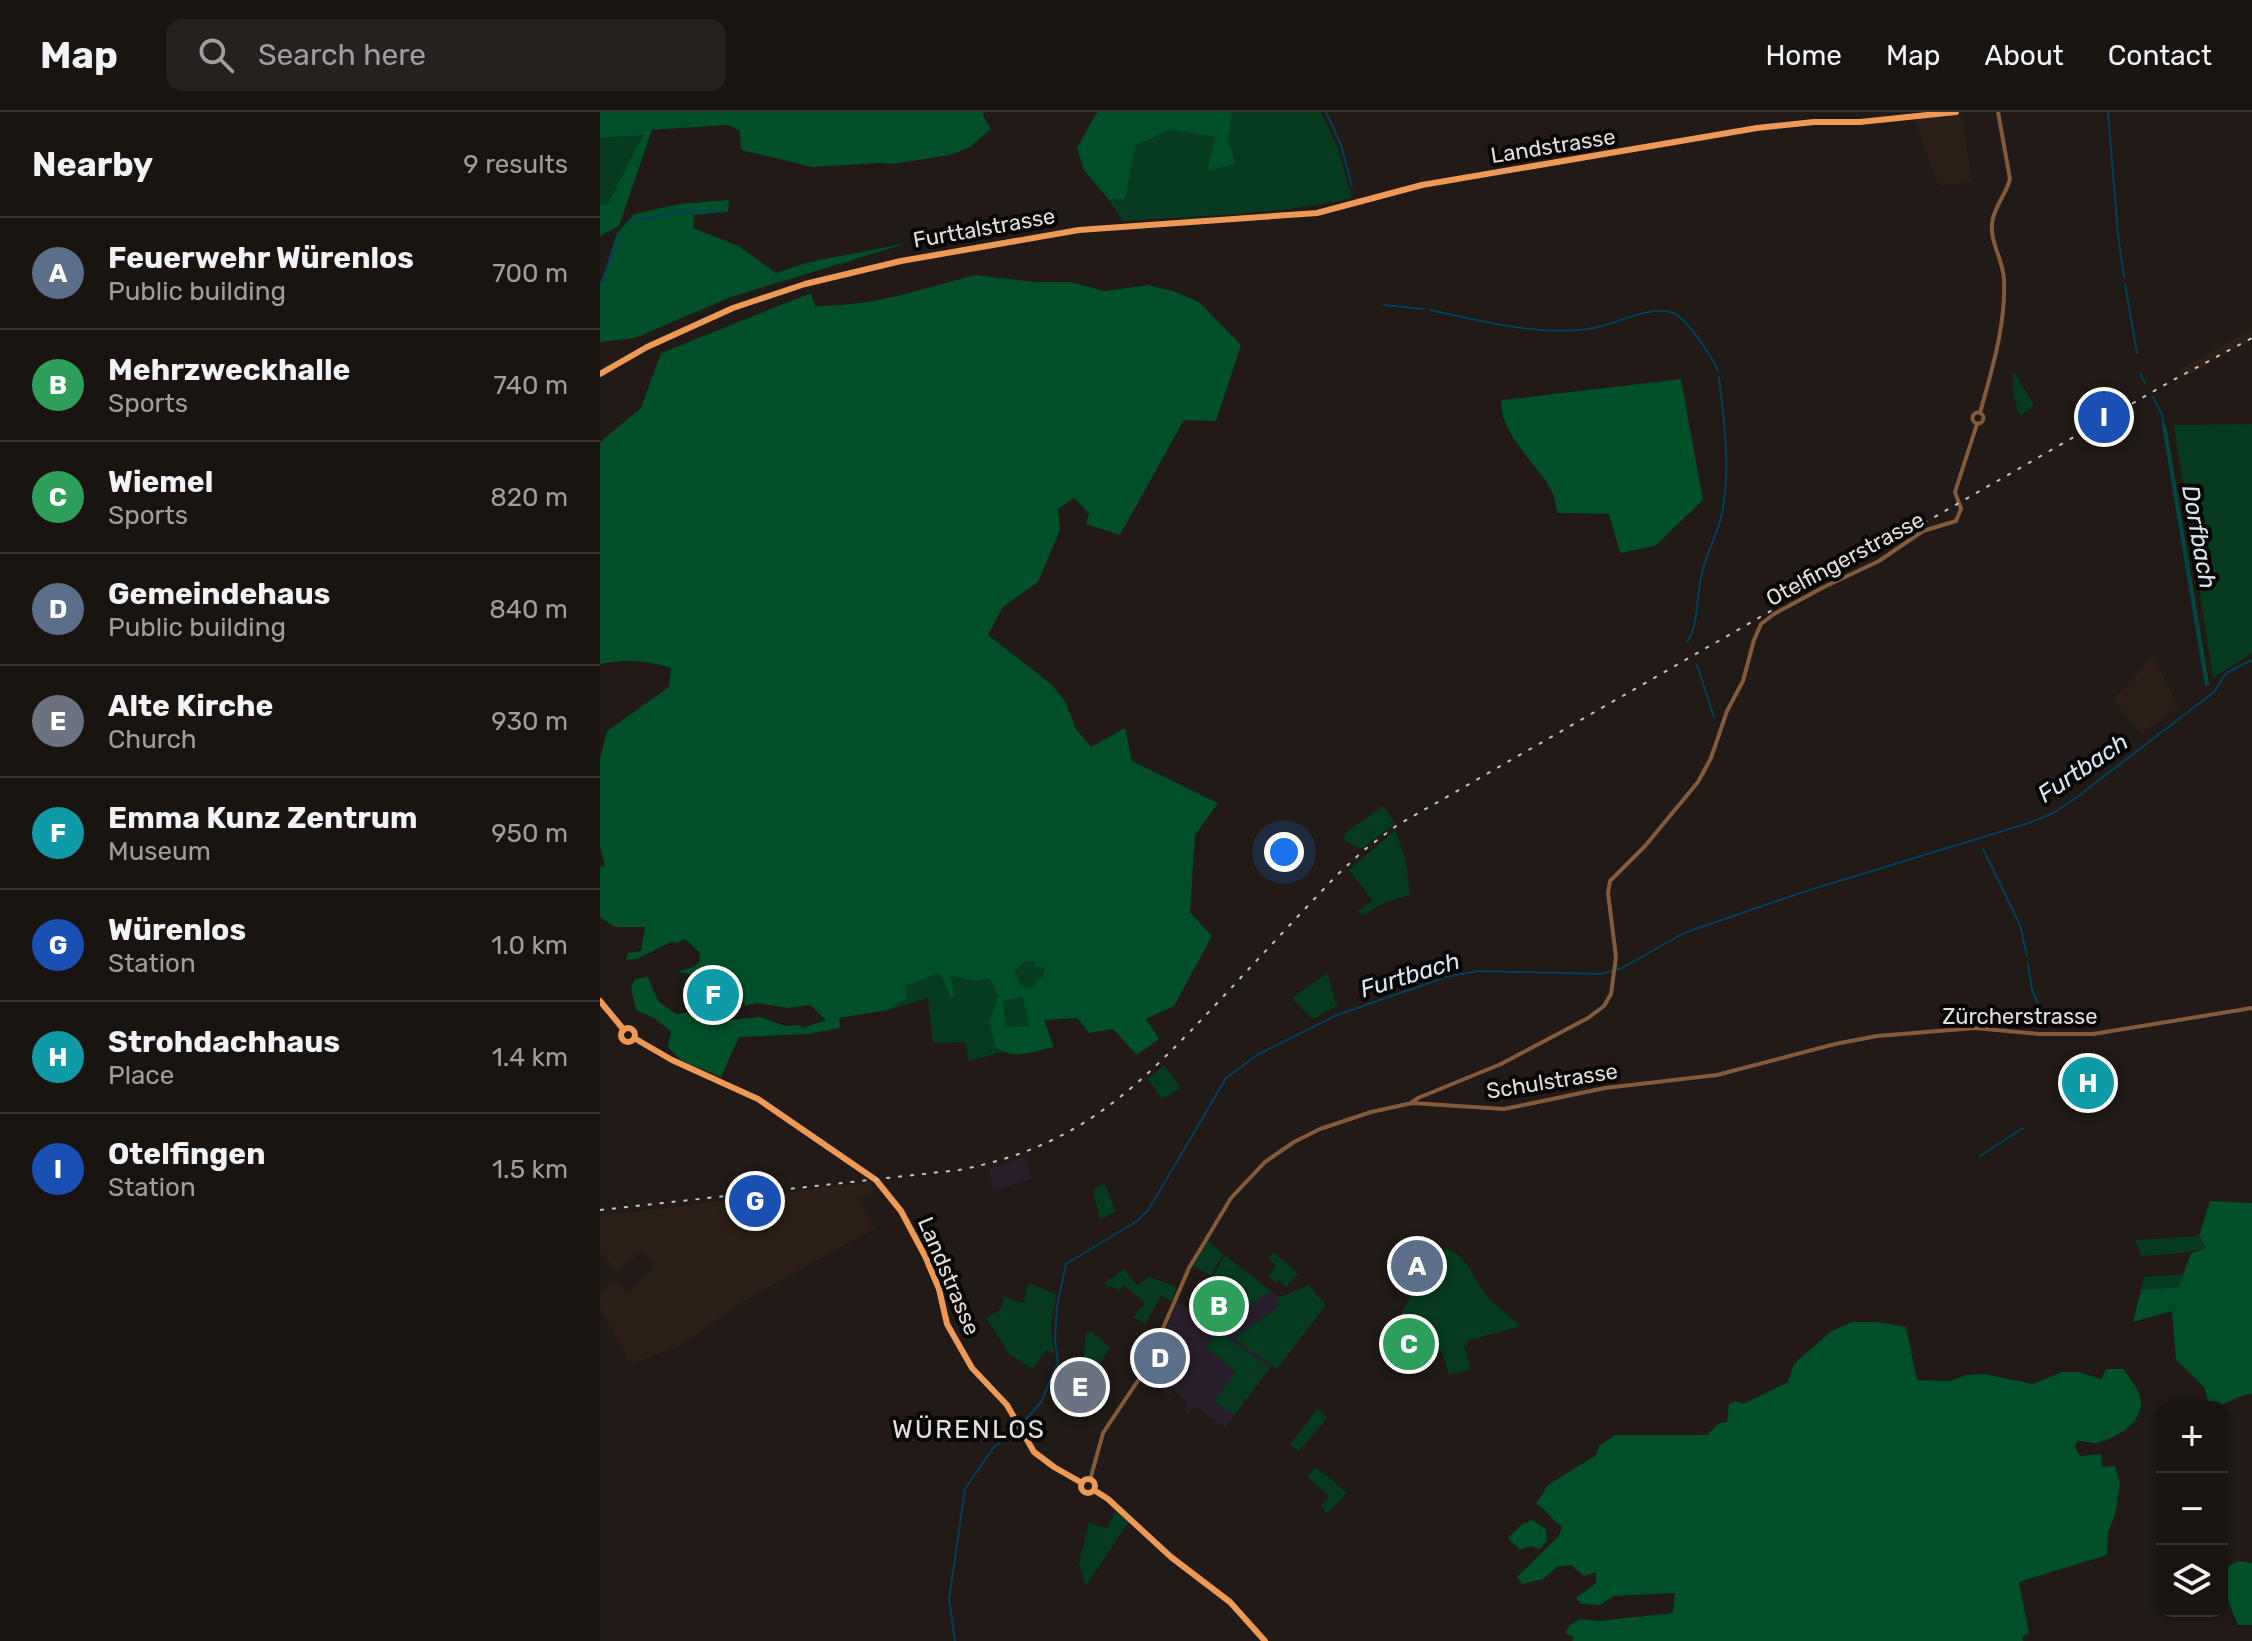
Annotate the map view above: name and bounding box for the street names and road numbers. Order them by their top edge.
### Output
street label: Landstrasse [1489,123,1617,169]
street label: Furttalstrasse [911,202,1057,254]
street label: Otelfingerstrasse [1761,506,1929,612]
street label: Zürcherstrasse [1942,1003,2098,1030]
street label: Schulstrasse [1484,1057,1620,1105]
street label: Landstrasse [912,1213,986,1339]

